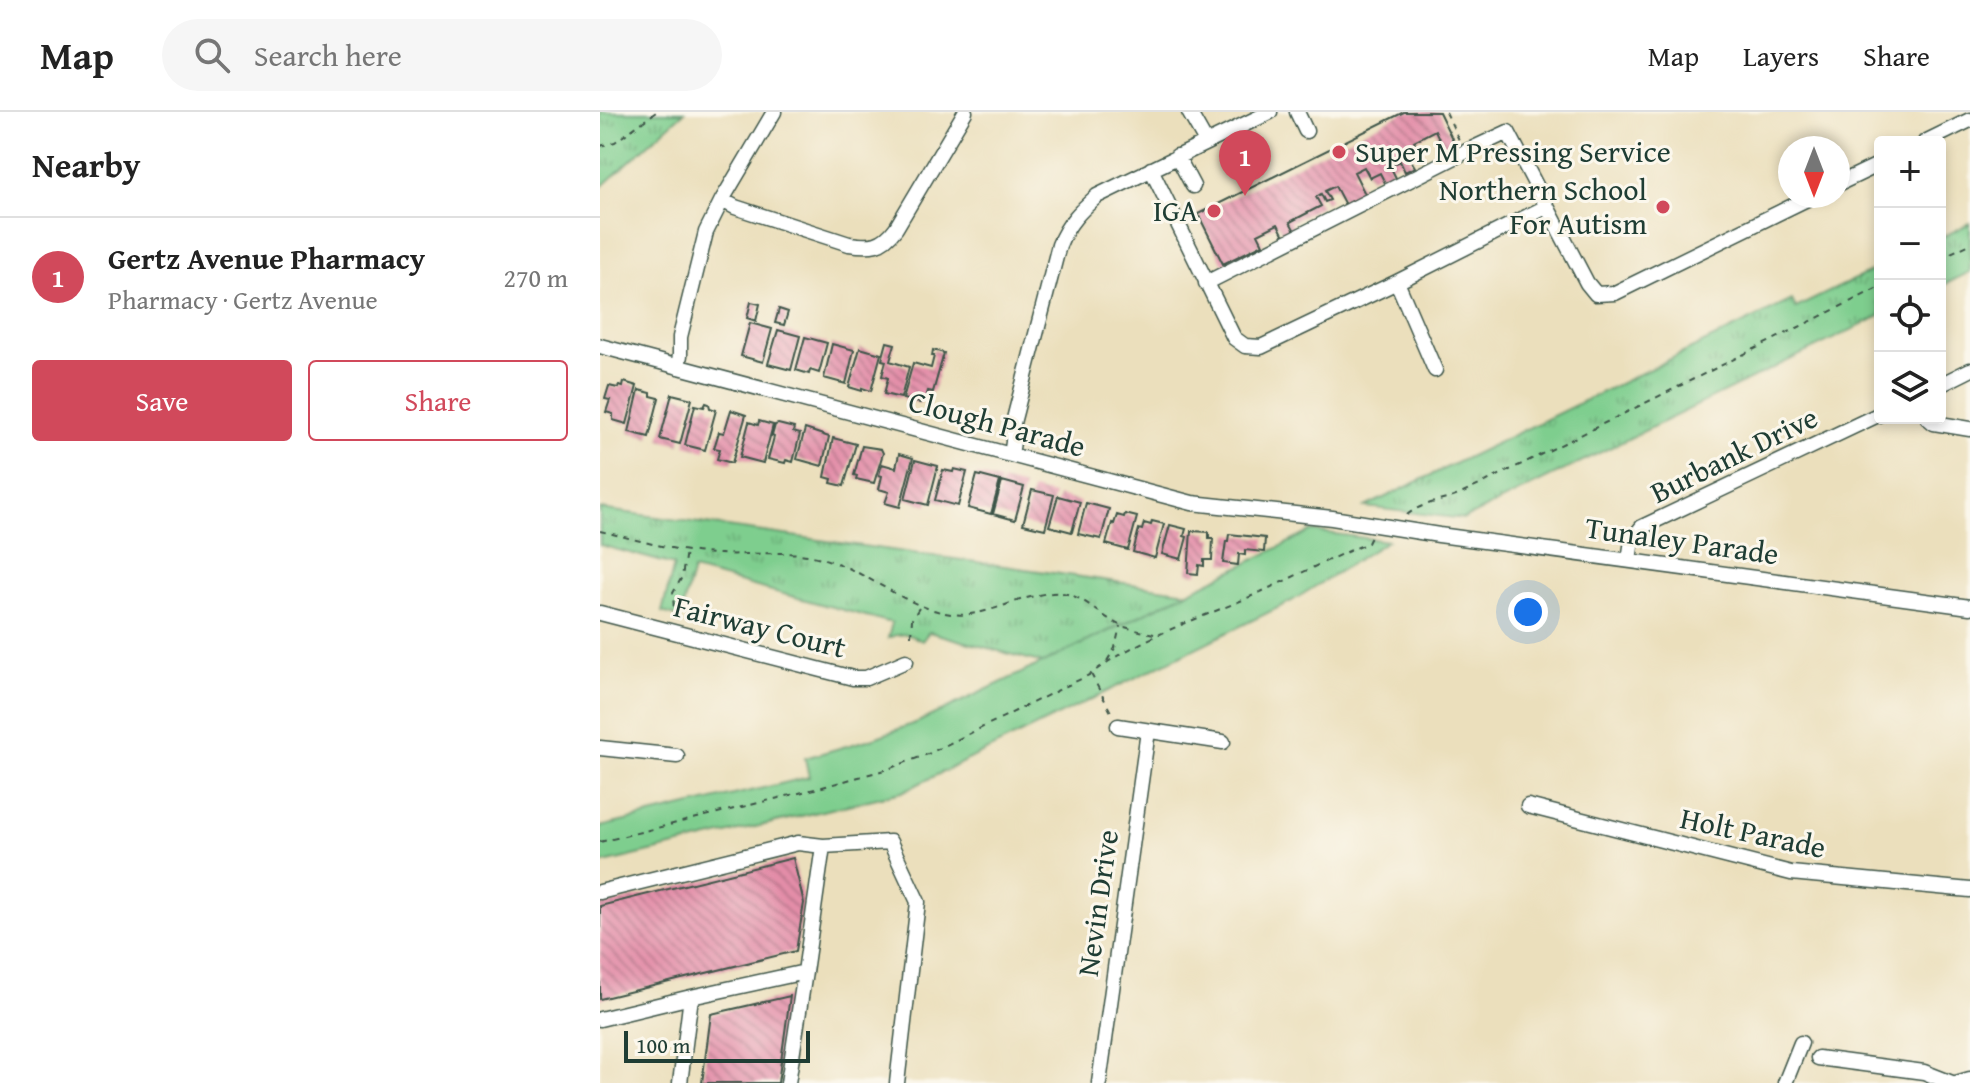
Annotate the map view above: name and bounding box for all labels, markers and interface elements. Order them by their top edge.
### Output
search box [162,19,722,91]
text: Map [40,27,114,83]
icon: search [190,33,234,77]
text: Search here [254,33,402,77]
text: Map [1648,35,1699,76]
text: Layers [1743,35,1819,76]
text: Share [1863,35,1930,76]
place label: Super M Pressing Service [1355,129,1671,173]
pin: 1 [1219,130,1271,196]
north arrow [1778,136,1850,208]
map controls [1874,136,1946,424]
button: + [1874,136,1946,208]
text: Nearby [32,140,141,189]
marker: Super M Pressing Service [1330,143,1348,161]
place label: Northern School For Autism [1439,167,1647,245]
place label: IGA [1153,188,1198,232]
marker: Northern School For Autism [1654,198,1672,216]
marker: IGA [1205,202,1223,220]
button: − [1874,208,1946,280]
text: Gertz Avenue Pharmacy [108,236,425,280]
text: 1 [51,258,65,297]
text: 270 m [503,258,568,297]
text: Pharmacy · Gertz Avenue [108,280,378,319]
button: locate [1874,280,1946,352]
button: layers [1874,352,1946,424]
button: Save [32,360,292,441]
button: Share [308,360,568,441]
street label: Clough Parade [904,378,1091,468]
street label: Burbank Drive [1642,395,1825,514]
street label: Tunaley Parade [1583,505,1782,575]
street label: Fairway Court [670,583,851,669]
your location [1508,592,1548,632]
street label: Holt Parade [1677,795,1830,869]
street label: Nevin Drive [1065,827,1129,979]
scale bar [624,1027,810,1063]
text: 100 m [636,1029,691,1061]

